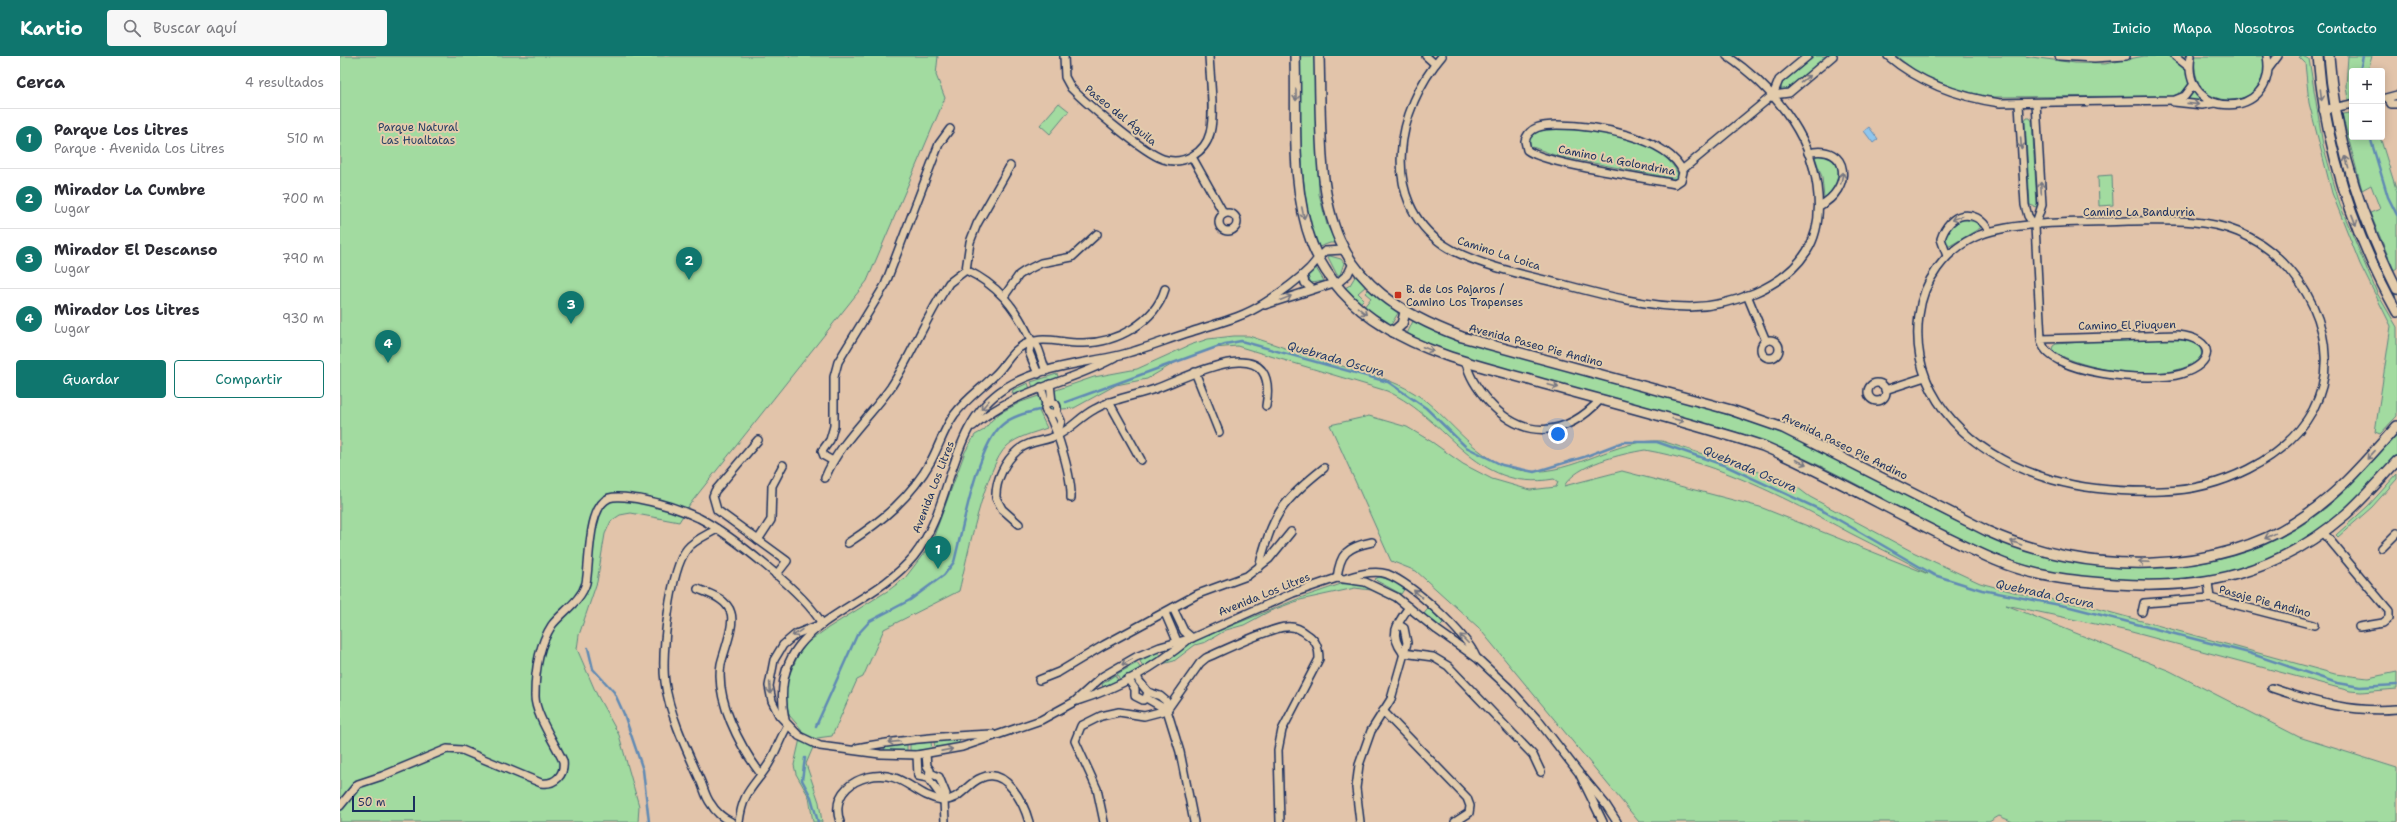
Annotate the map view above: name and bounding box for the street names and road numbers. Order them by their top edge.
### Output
street label: Paseo del Águila [1082,81,1161,149]
street label: Camino La Golondrina [1557,142,1677,179]
street label: Camino La Bandurria [2083,205,2195,220]
street label: Camino La Loica [1455,233,1543,274]
street label: Camino El Piuquen [2078,317,2176,334]
street label: Avenida Paseo Pie Andino [1467,320,1605,371]
street label: Avenida Paseo Pie Andino [1779,409,1911,484]
street label: Avenida Los Litres [909,439,958,536]
street label: Avenida Los Litres [1216,569,1312,620]
street label: Pasaje Pie Andino [2217,582,2313,621]

